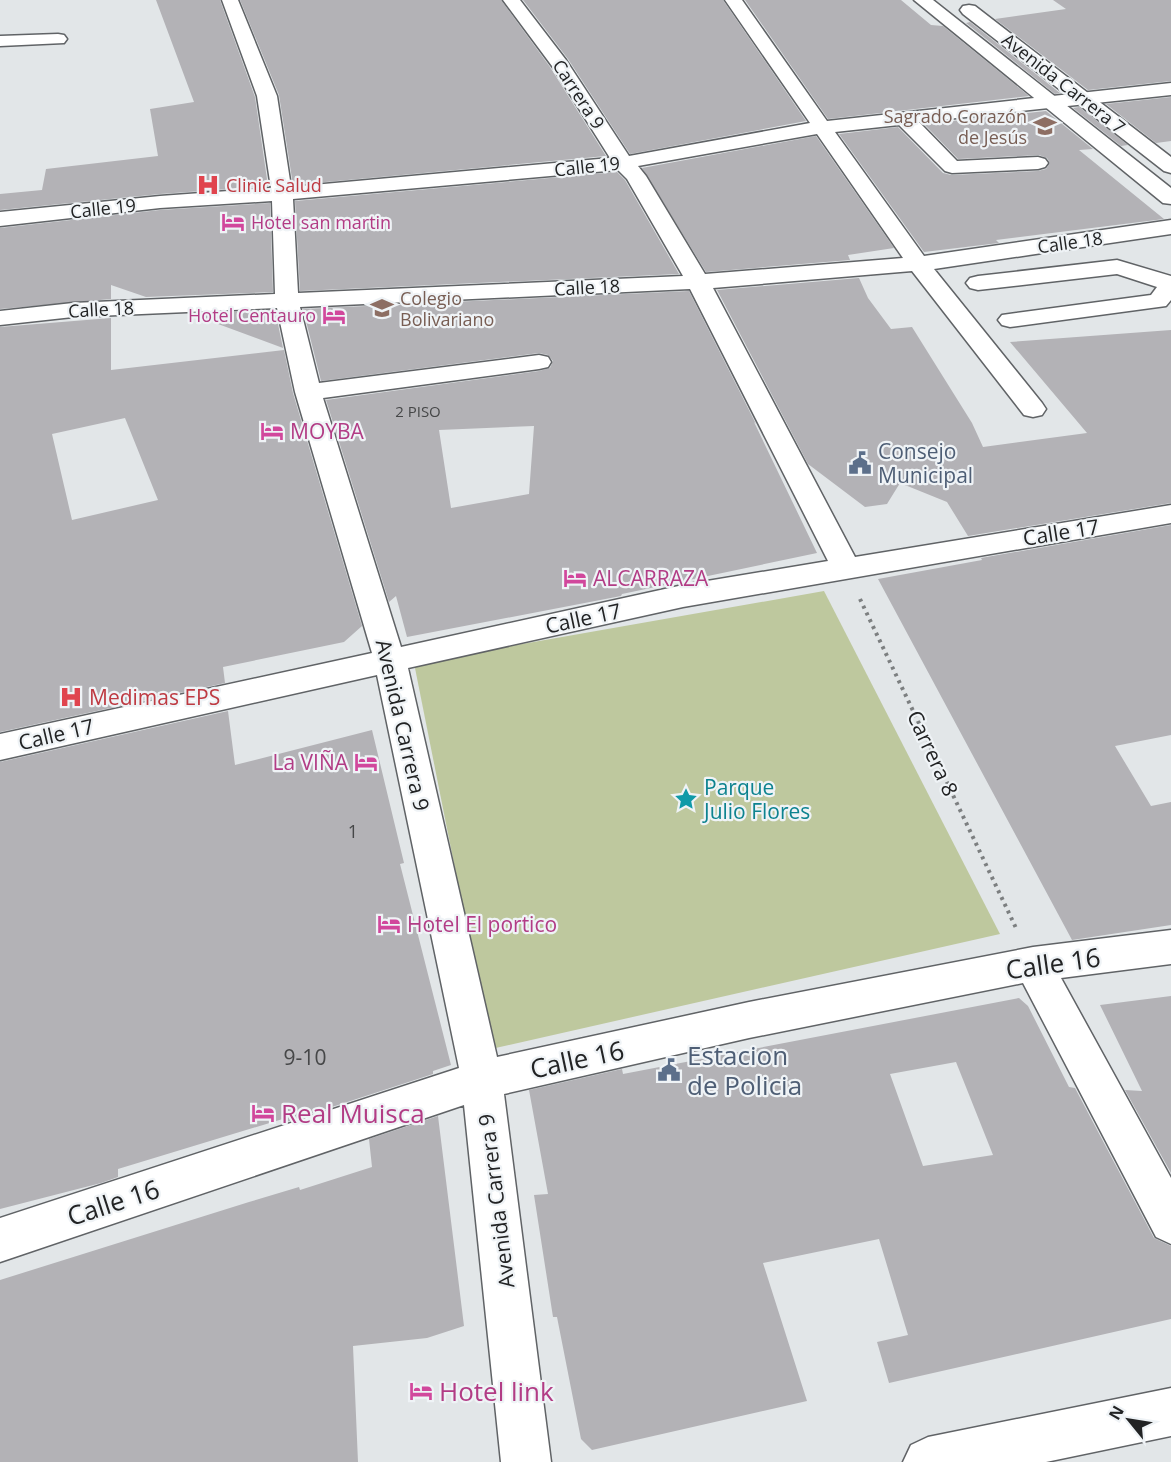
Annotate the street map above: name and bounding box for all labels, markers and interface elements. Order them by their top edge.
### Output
street label: Avenida Carrera 7 [997,27,1131,139]
street label: Carrera 9 [548,55,610,133]
place label: Sagrado Corazón de Jesús [884,104,1027,149]
school or university icon: Sagrado Corazón de Jesús [1032,113,1058,139]
street label: Calle 19 [553,151,621,181]
hospital icon: Clinic Salud [195,172,221,198]
place label: Clinic Salud [226,173,322,197]
street label: Calle 19 [69,193,137,223]
hotel icon: Hotel san martin [220,209,246,235]
place label: Hotel san martin [251,210,391,234]
street label: Calle 18 [1036,226,1104,258]
street label: Calle 18 [554,273,620,301]
place label: Colegio Bolivariano [400,286,494,331]
street label: Calle 18 [68,295,134,323]
school or university icon: Colegio Bolivariano [369,295,395,321]
hotel icon: Hotel Centauro [321,302,347,328]
place label: Hotel Centauro [188,303,316,327]
house number: 2 PISO [395,401,441,421]
place label: MOYBA [290,417,365,445]
hotel icon: MOYBA [259,418,285,444]
place label: Consejo Municipal [878,437,973,489]
public building icon: Consejo Municipal [847,450,873,476]
street label: Calle 17 [1021,512,1101,552]
place label: ALCARRAZA [593,564,709,592]
hotel icon: ALCARRAZA [562,565,588,591]
street label: Calle 17 [543,596,623,640]
street label: Avenida Carrera 9 [370,636,436,814]
place label: Medimas EPS [89,683,220,711]
hospital icon: Medimas EPS [58,684,84,710]
street label: Carrera 8 [901,706,965,800]
street label: Calle 17 [15,712,97,756]
place label: La VIÑA [272,748,349,776]
hotel icon: La VIÑA [353,749,379,775]
place label: Parque Julio Flores [702,773,810,825]
place icon: Parque Julio Flores [673,786,699,812]
house number: 1 [348,819,358,843]
place label: Hotel El portico [407,910,557,938]
hotel icon: Hotel El portico [376,911,402,937]
street label: Calle 16 [1003,939,1103,987]
street label: Calle 16 [527,1032,627,1086]
place label: Estacion de Policia [687,1037,802,1103]
house number: 9-10 [284,1043,326,1071]
public building icon: Estacion de Policia [656,1057,682,1083]
place label: Real Muisca [281,1095,425,1131]
hotel icon: Real Muisca [250,1100,276,1126]
street label: Avenida Carrera 9 [471,1112,521,1290]
street label: Calle 16 [62,1170,164,1234]
place label: Hotel link [439,1373,554,1409]
hotel icon: Hotel link [408,1378,434,1404]
north arrow [1099,1390,1159,1450]
text: N [1103,1401,1129,1424]

